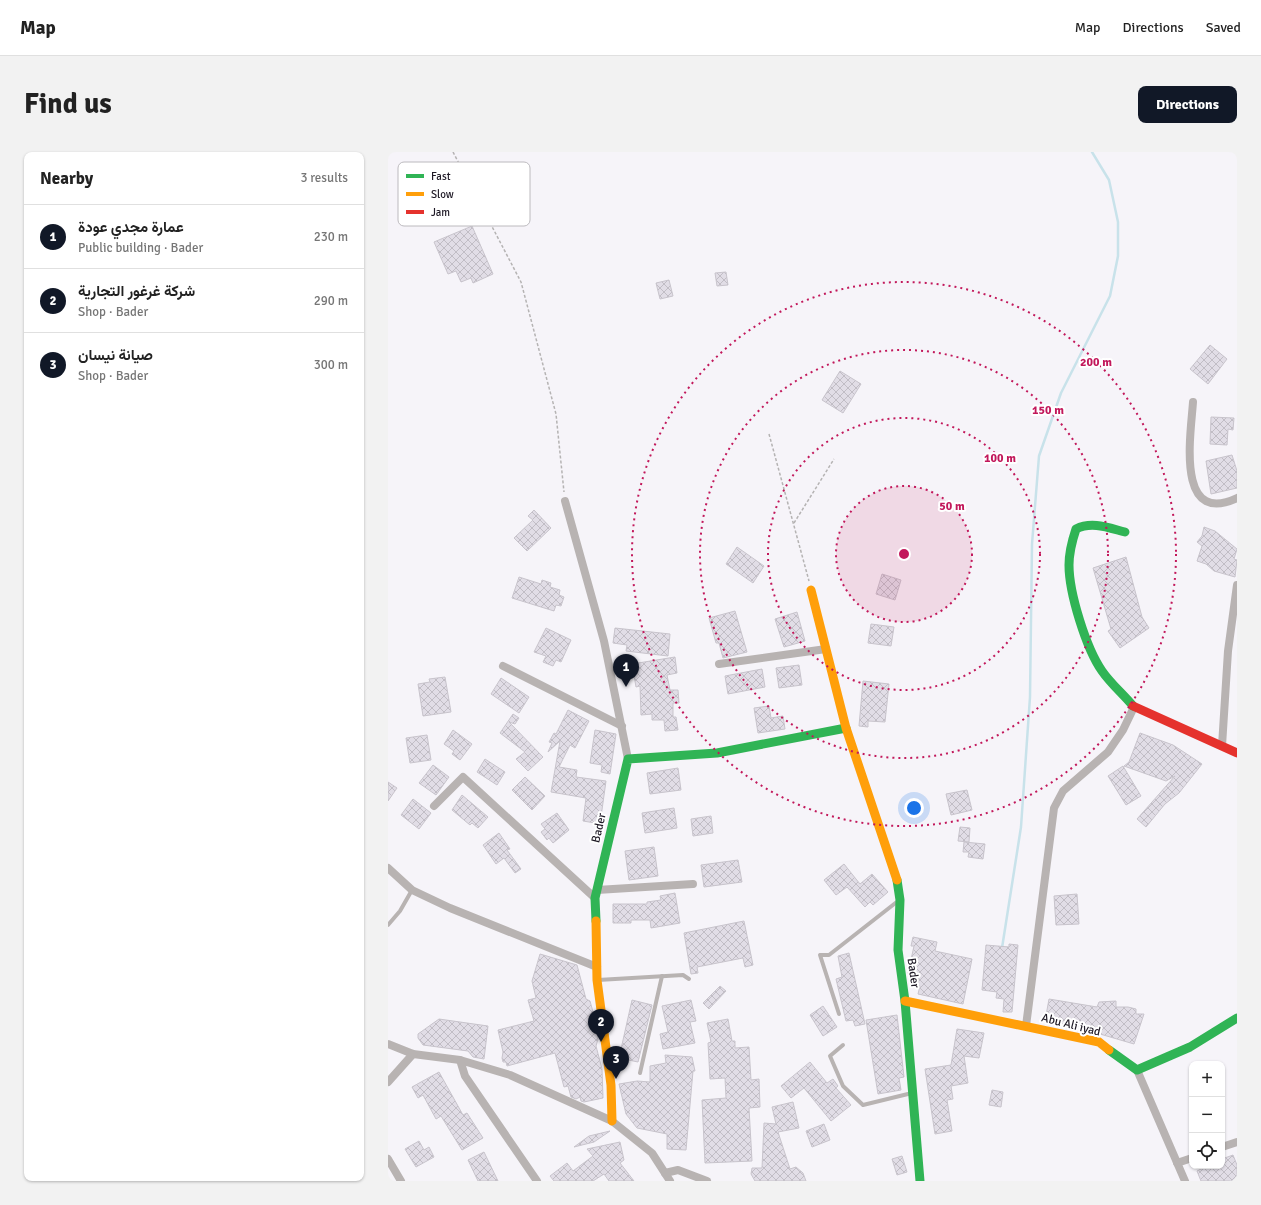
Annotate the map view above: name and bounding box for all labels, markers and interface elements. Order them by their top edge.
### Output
text: Map [20,16,56,40]
text: Map [1075,19,1101,36]
text: Directions [1123,19,1184,36]
text: Saved [1206,19,1241,36]
button: Directions [1138,86,1237,123]
text: Find us [24,87,112,121]
legend [398,162,530,226]
text: Nearby [40,168,93,189]
text: 3 results [300,170,348,186]
text: Fast [431,170,451,183]
text: Slow [431,188,454,201]
text: Jam [431,206,450,219]
text: عمارة مجدي عودة [78,218,184,236]
text: 1 [49,229,57,245]
text: 230 m [314,229,348,245]
text: Public building · Bader [78,240,203,256]
text: شركة غرغور التجارية [78,282,195,300]
text: 2 [49,293,57,309]
text: 290 m [314,293,348,309]
text: Shop · Bader [78,304,148,320]
text: صيانة نيسان [78,346,153,364]
text: 200 m [1080,355,1112,370]
text: 3 [49,357,57,373]
text: 300 m [314,357,348,373]
text: Shop · Bader [78,368,148,384]
text: 150 m [1032,403,1064,418]
text: 100 m [984,451,1016,466]
text: 50 m [939,499,965,514]
centre of rings [897,547,911,561]
pin: 1 [613,654,639,687]
your location [904,798,924,818]
street label: Bader [588,811,610,844]
street label: Bader [903,957,923,990]
pin: 2 [588,1009,614,1042]
street label: Abu Ali iyad [1040,1010,1102,1040]
pin: 3 [603,1046,629,1079]
map controls [1189,1061,1225,1169]
button: + [1189,1061,1225,1097]
button: − [1189,1097,1225,1133]
button: locate [1189,1133,1225,1169]

